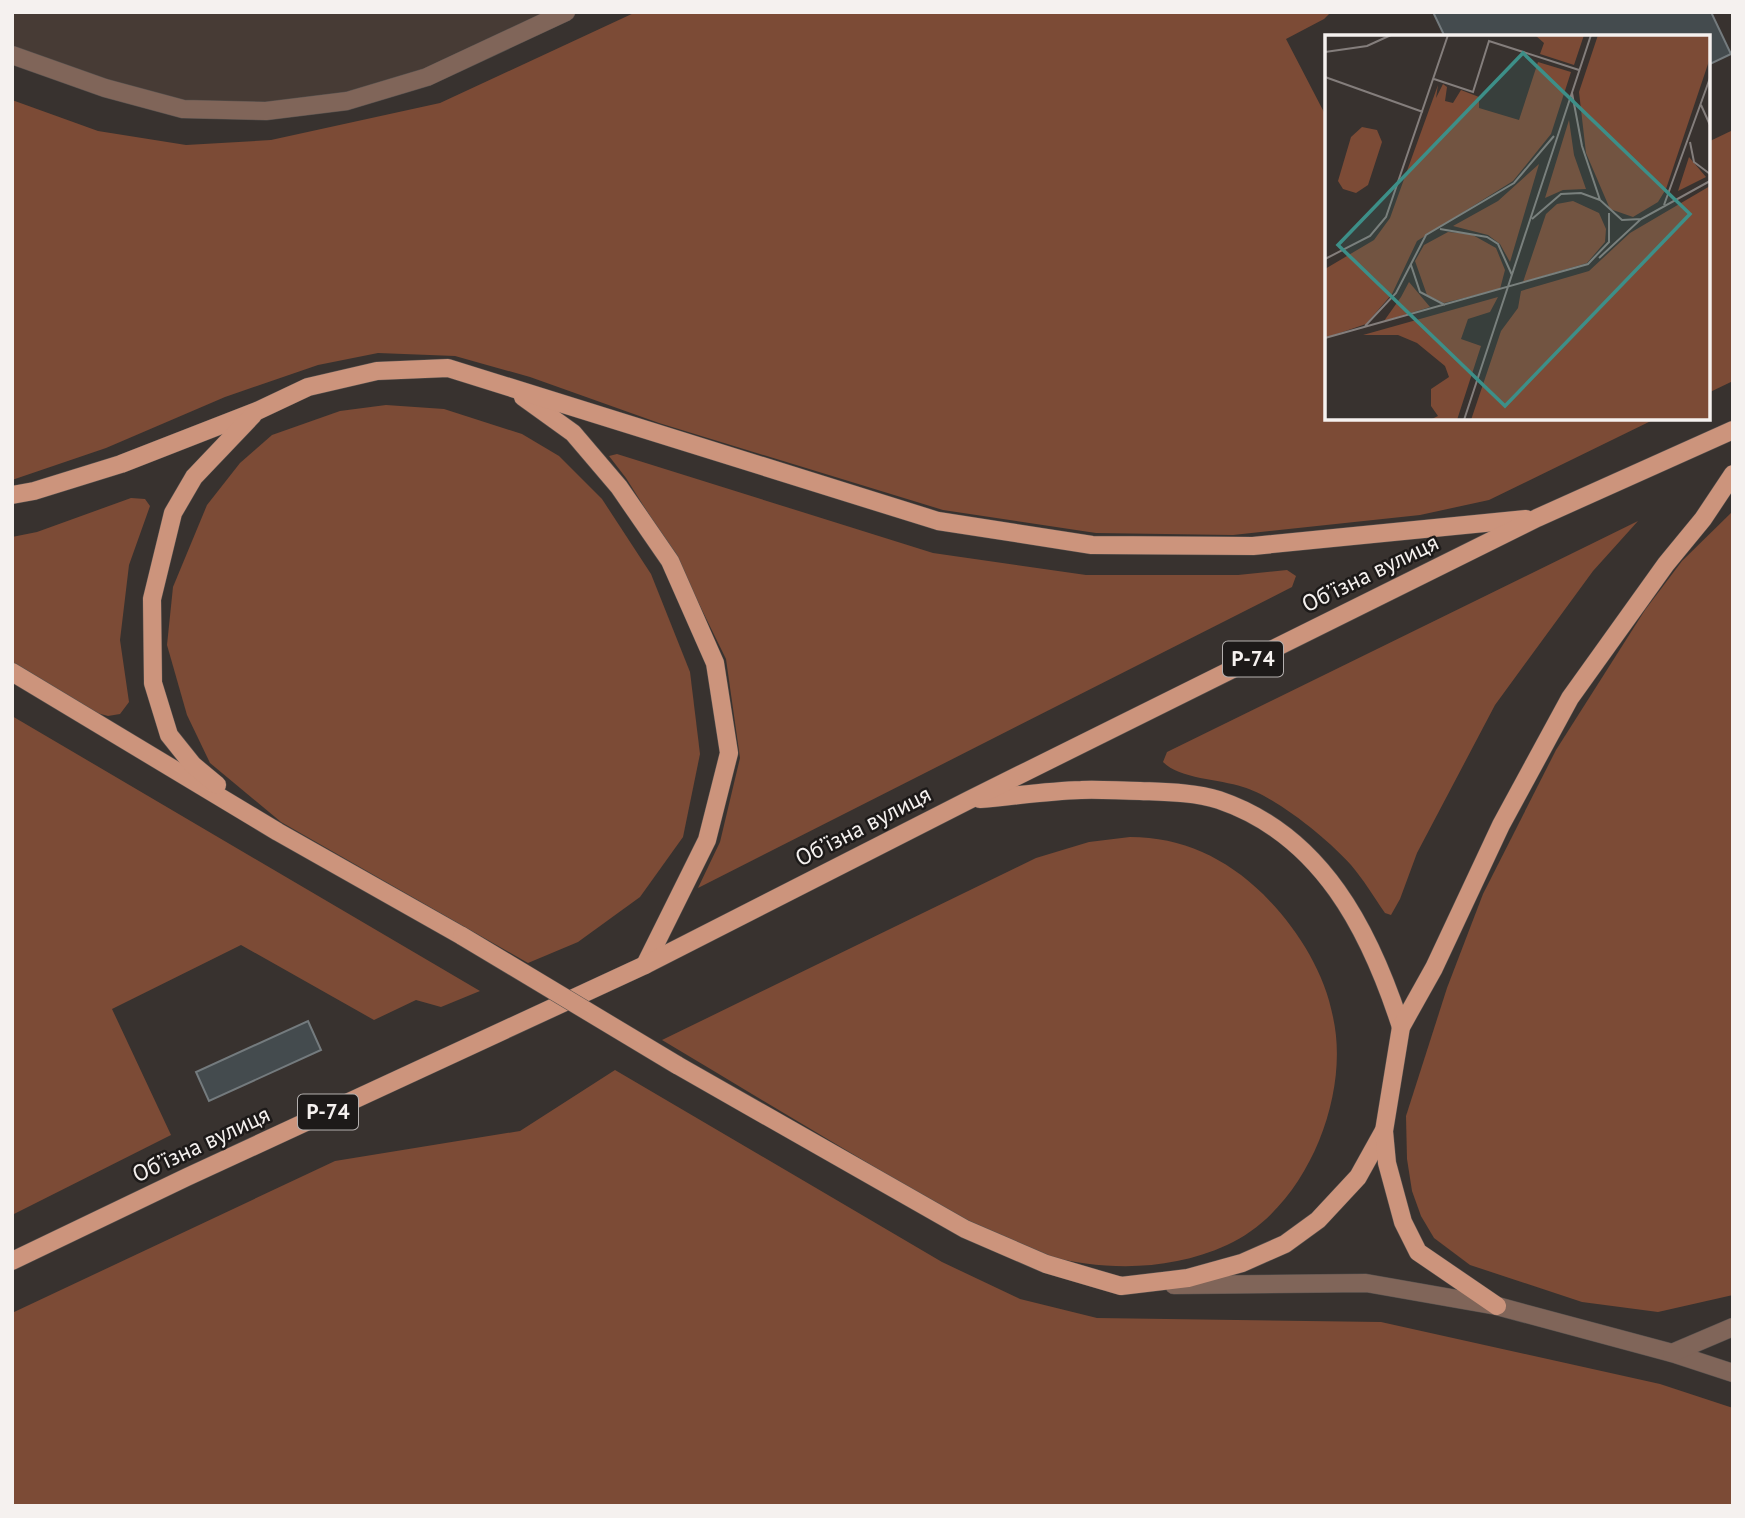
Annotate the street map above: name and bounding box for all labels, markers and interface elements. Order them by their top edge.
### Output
inset map [1325,35,1710,420]
street label: Обʼїзна вулиця [1297,527,1443,618]
road number: Р-74 [1223,642,1283,676]
street label: Обʼїзна вулиця [790,779,936,872]
road number: Р-74 [298,1094,358,1130]
street label: Обʼїзна вулиця [127,1099,274,1188]

